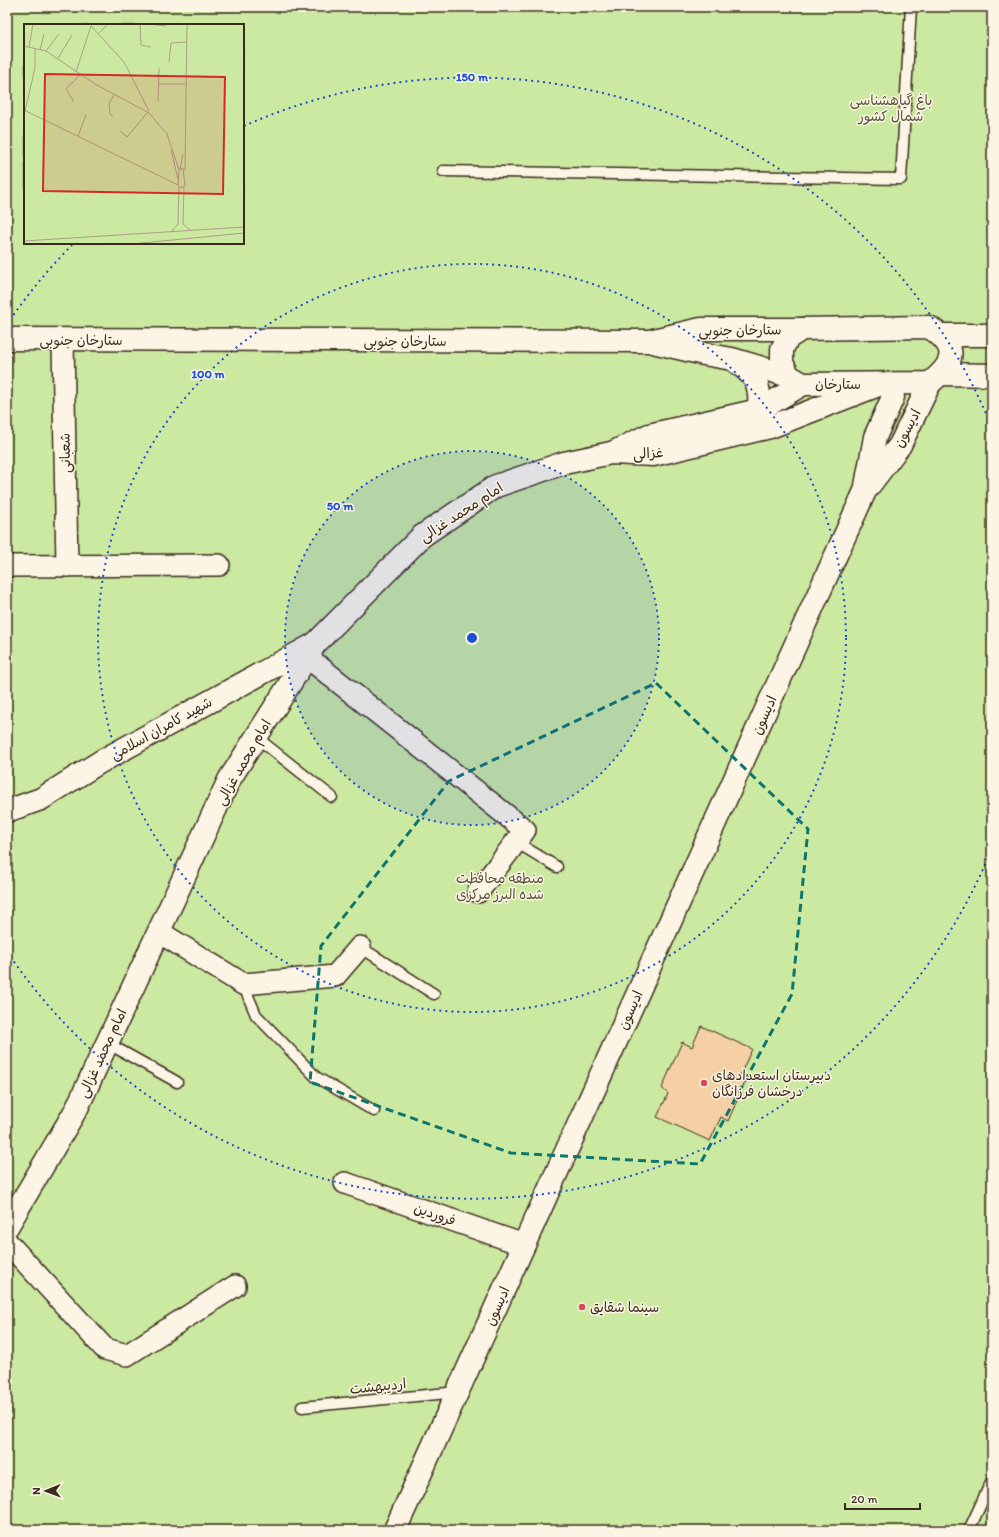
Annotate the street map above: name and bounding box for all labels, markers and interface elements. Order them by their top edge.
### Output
inset map [24,24,244,244]
text: 150 m [456,70,489,84]
park label: باغ گیاهشناسی شمال کشور [850,92,932,125]
street label: ستارخان جنوبی [698,321,782,341]
street label: ستارخان جنوبی [39,332,123,350]
street label: ستارخان جنوبی [363,333,447,351]
text: 100 m [191,367,225,381]
street label: ستارخان [815,376,861,393]
street label: ادیسون [890,406,925,450]
street label: شعبانی [57,433,74,473]
street label: غزالی [632,444,664,463]
street label: امام محمد غزالی [416,479,507,547]
text: 50 m [327,499,354,513]
centre of rings [465,631,479,645]
street label: شهید کامران اسلامی [107,693,215,763]
street label: ادیسون [748,693,781,737]
street label: امام محمد غزالی [212,716,277,809]
park label: منطقه محافظت شده البرز مرکزی [456,870,544,903]
street label: ادیسون [614,988,647,1032]
street label: امام محمد غزالی [74,1006,132,1101]
place label: دبیرستان استعدادهای درخشان فرزانگان [712,1067,831,1100]
marker: دبیرستان استعدادهای درخشان فرزانگان [699,1078,709,1088]
street label: فروردین [412,1199,458,1229]
street label: ادیسون [481,1284,514,1328]
place label: سینما شقایق [590,1299,659,1316]
marker: سینما شقایق [577,1302,587,1312]
street label: اردیبهشت [349,1375,407,1398]
north arrow [26,1471,66,1511]
scale bar [845,1485,920,1511]
text: N [30,1487,43,1495]
text: 20 m [851,1492,878,1506]

